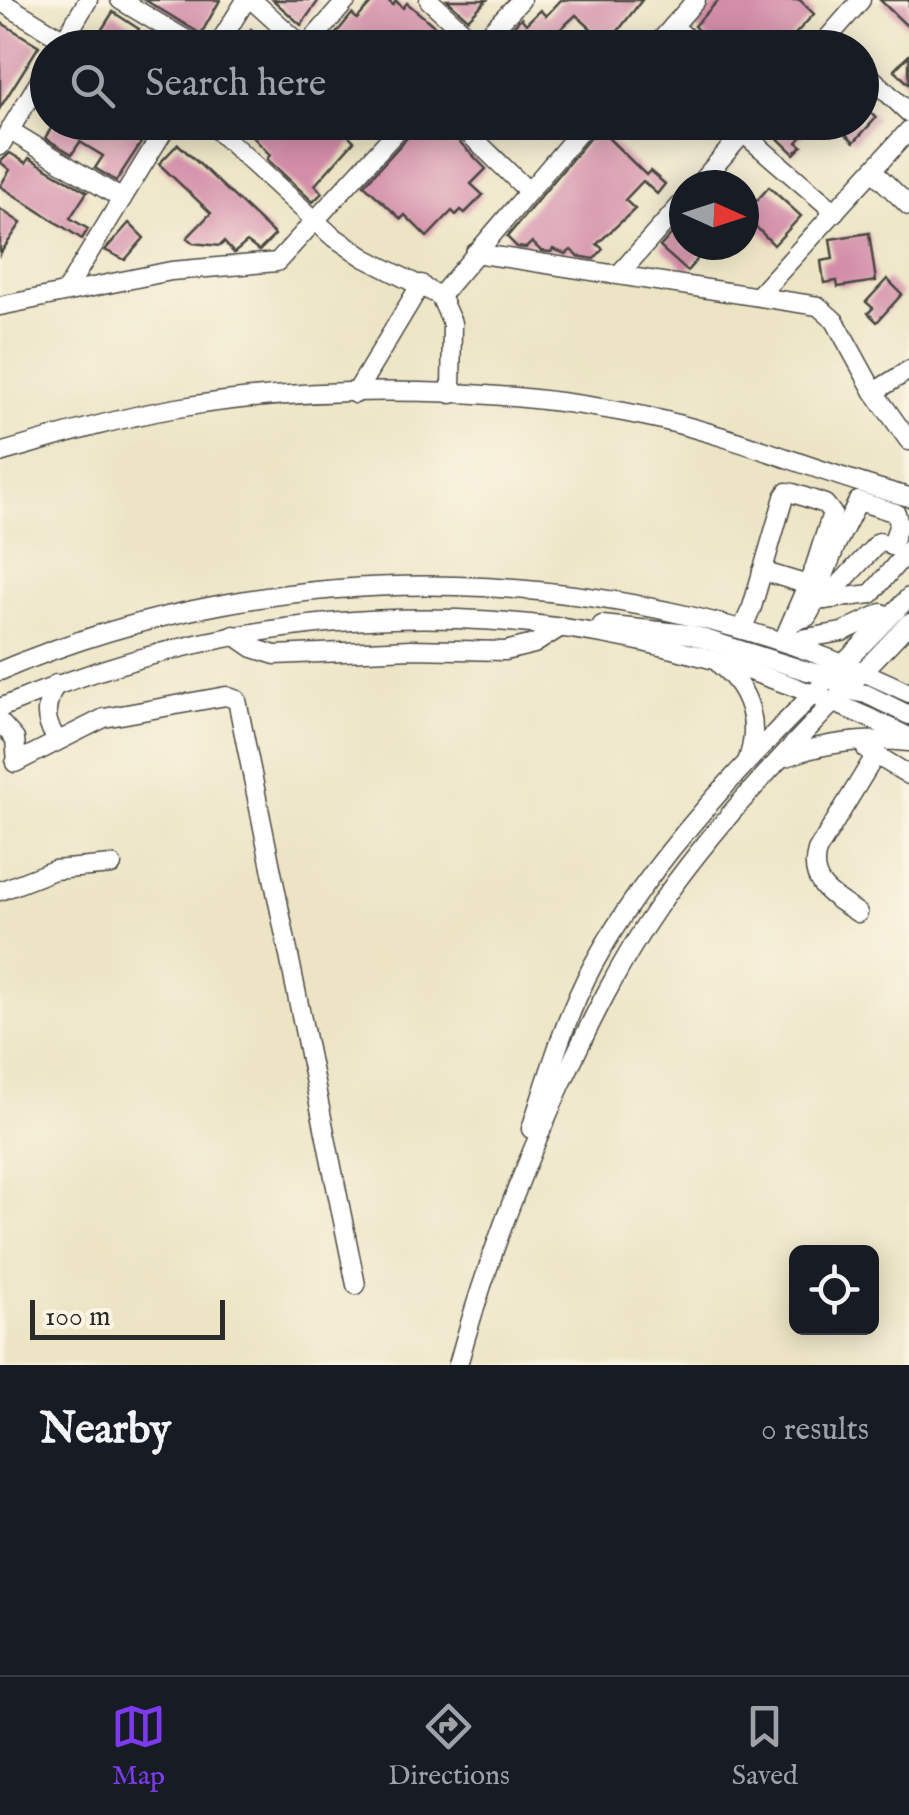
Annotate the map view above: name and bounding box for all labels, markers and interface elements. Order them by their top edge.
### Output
search box [30,30,879,140]
icon: search [65,58,120,113]
text: Search here [145,61,326,109]
north arrow [669,170,759,260]
map controls [789,1245,879,1335]
button: locate [789,1245,879,1335]
scale bar [30,1295,225,1340]
text: 100 m [45,1300,111,1335]
text: Nearby [40,1404,171,1457]
text: 0 results [761,1410,869,1451]
tab: Map [111,1699,166,1794]
tab: Directions [388,1699,510,1794]
tab: Saved [732,1699,798,1794]

